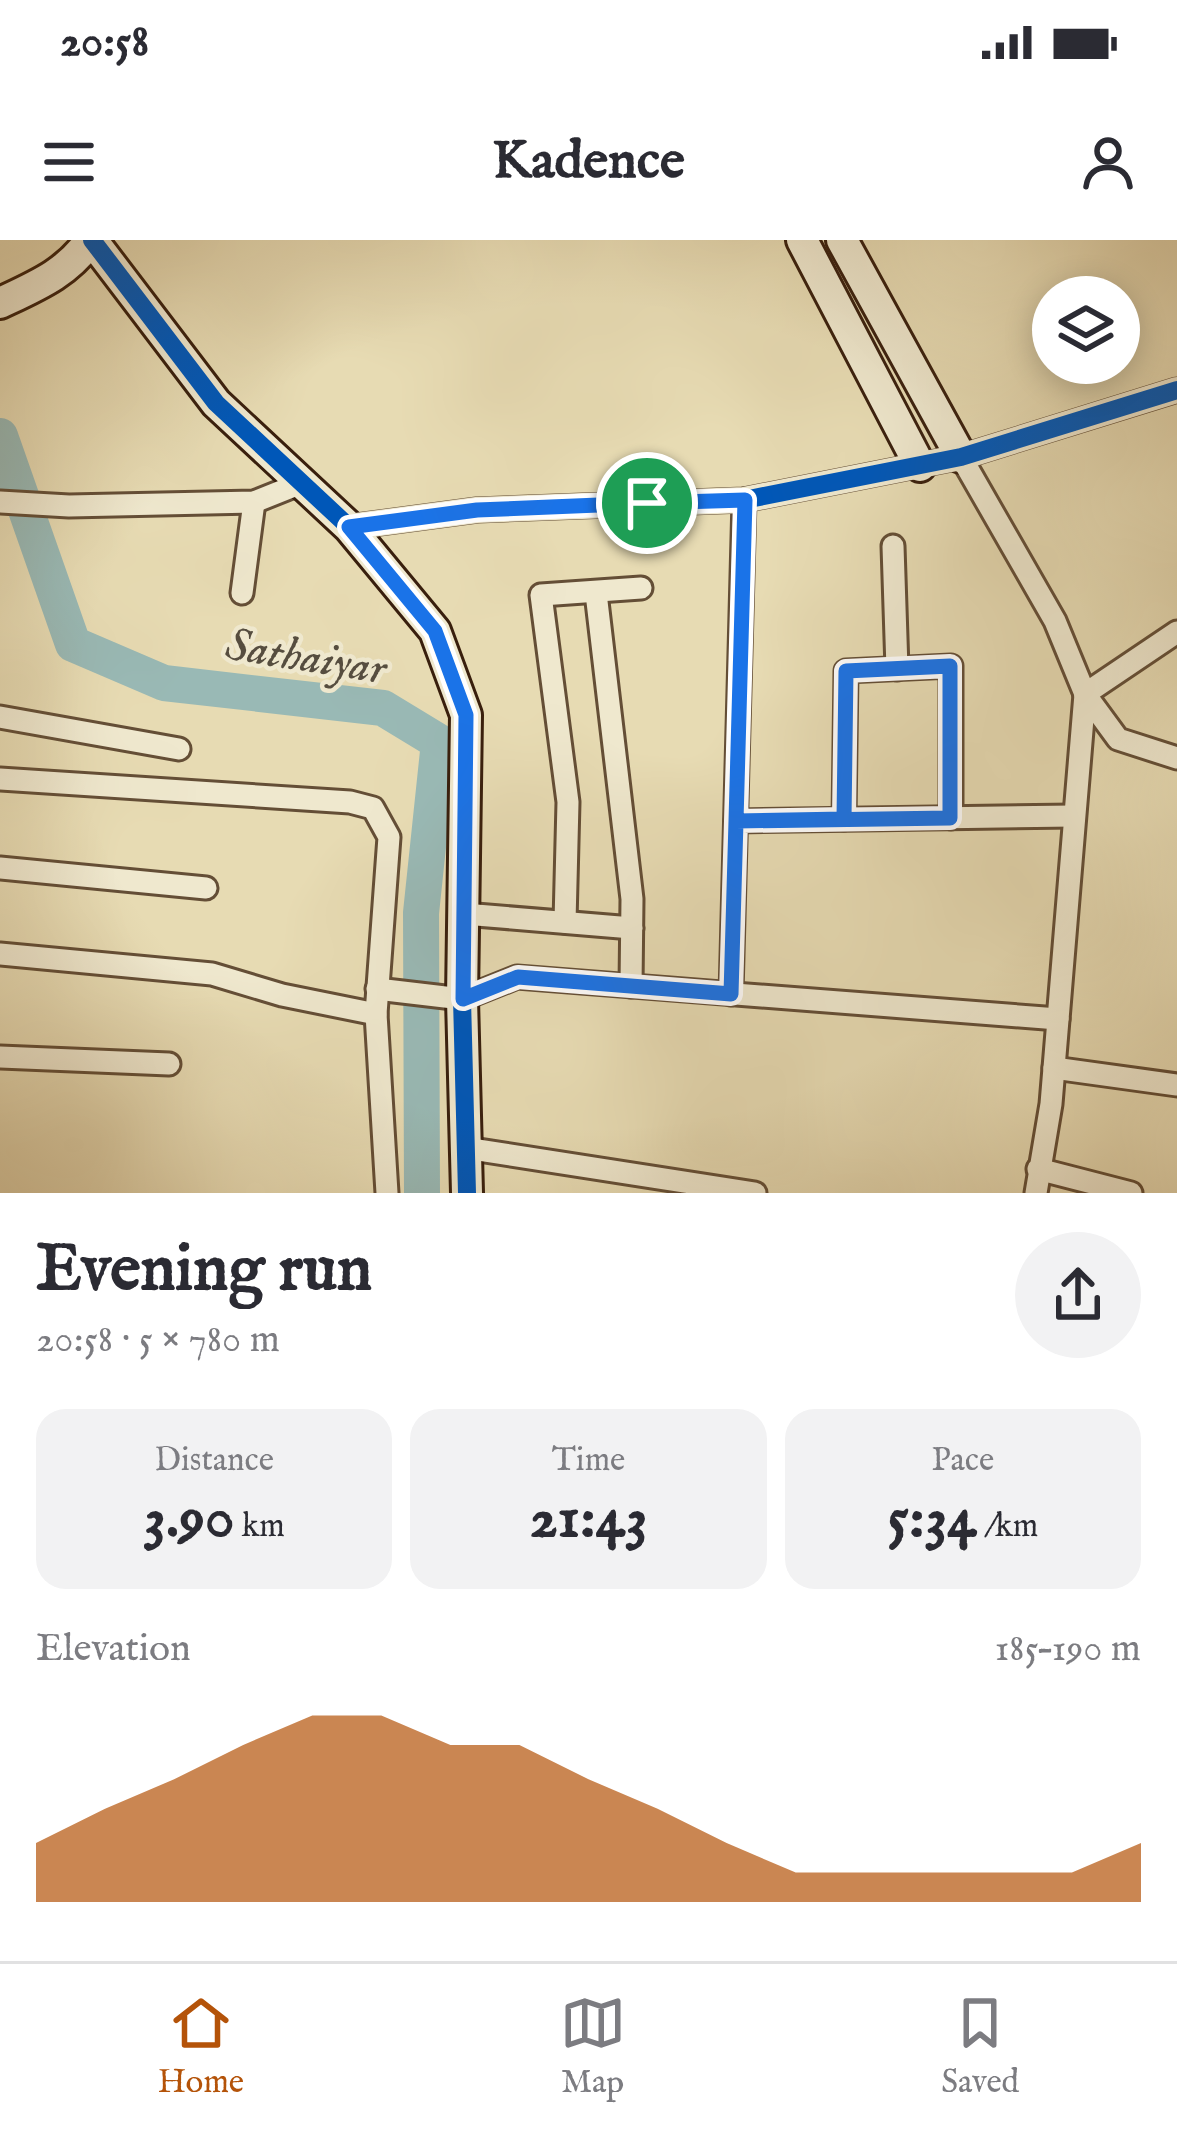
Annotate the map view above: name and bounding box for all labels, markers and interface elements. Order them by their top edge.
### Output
text: 20:58 [60,14,149,71]
text: Kadence [492,128,685,197]
icon: menu [36,129,102,195]
icon: person [1075,129,1141,195]
map controls [1032,276,1140,384]
button: layers [1032,276,1140,384]
pin [596,452,698,554]
icon: arrive [614,470,680,536]
water label: Sathaiyar [221,618,391,700]
text: Evening run [36,1229,372,1313]
button: share [1015,1232,1141,1358]
text: 20:58 · 5 × 780 m [36,1316,280,1365]
text: Distance [154,1440,274,1482]
text: Time [552,1440,625,1482]
text: Pace [932,1440,994,1482]
text: 3.90 [144,1482,234,1558]
text: 21:43 [529,1482,648,1558]
text: 5:34 [887,1482,977,1558]
text: km [234,1506,285,1548]
text: /km [977,1506,1038,1548]
text: Elevation [36,1625,191,1674]
text: 185–190 m [995,1625,1141,1674]
tab: Home [158,1990,244,2104]
tab: Map [560,1990,626,2104]
tab: Saved [941,1990,1019,2104]

